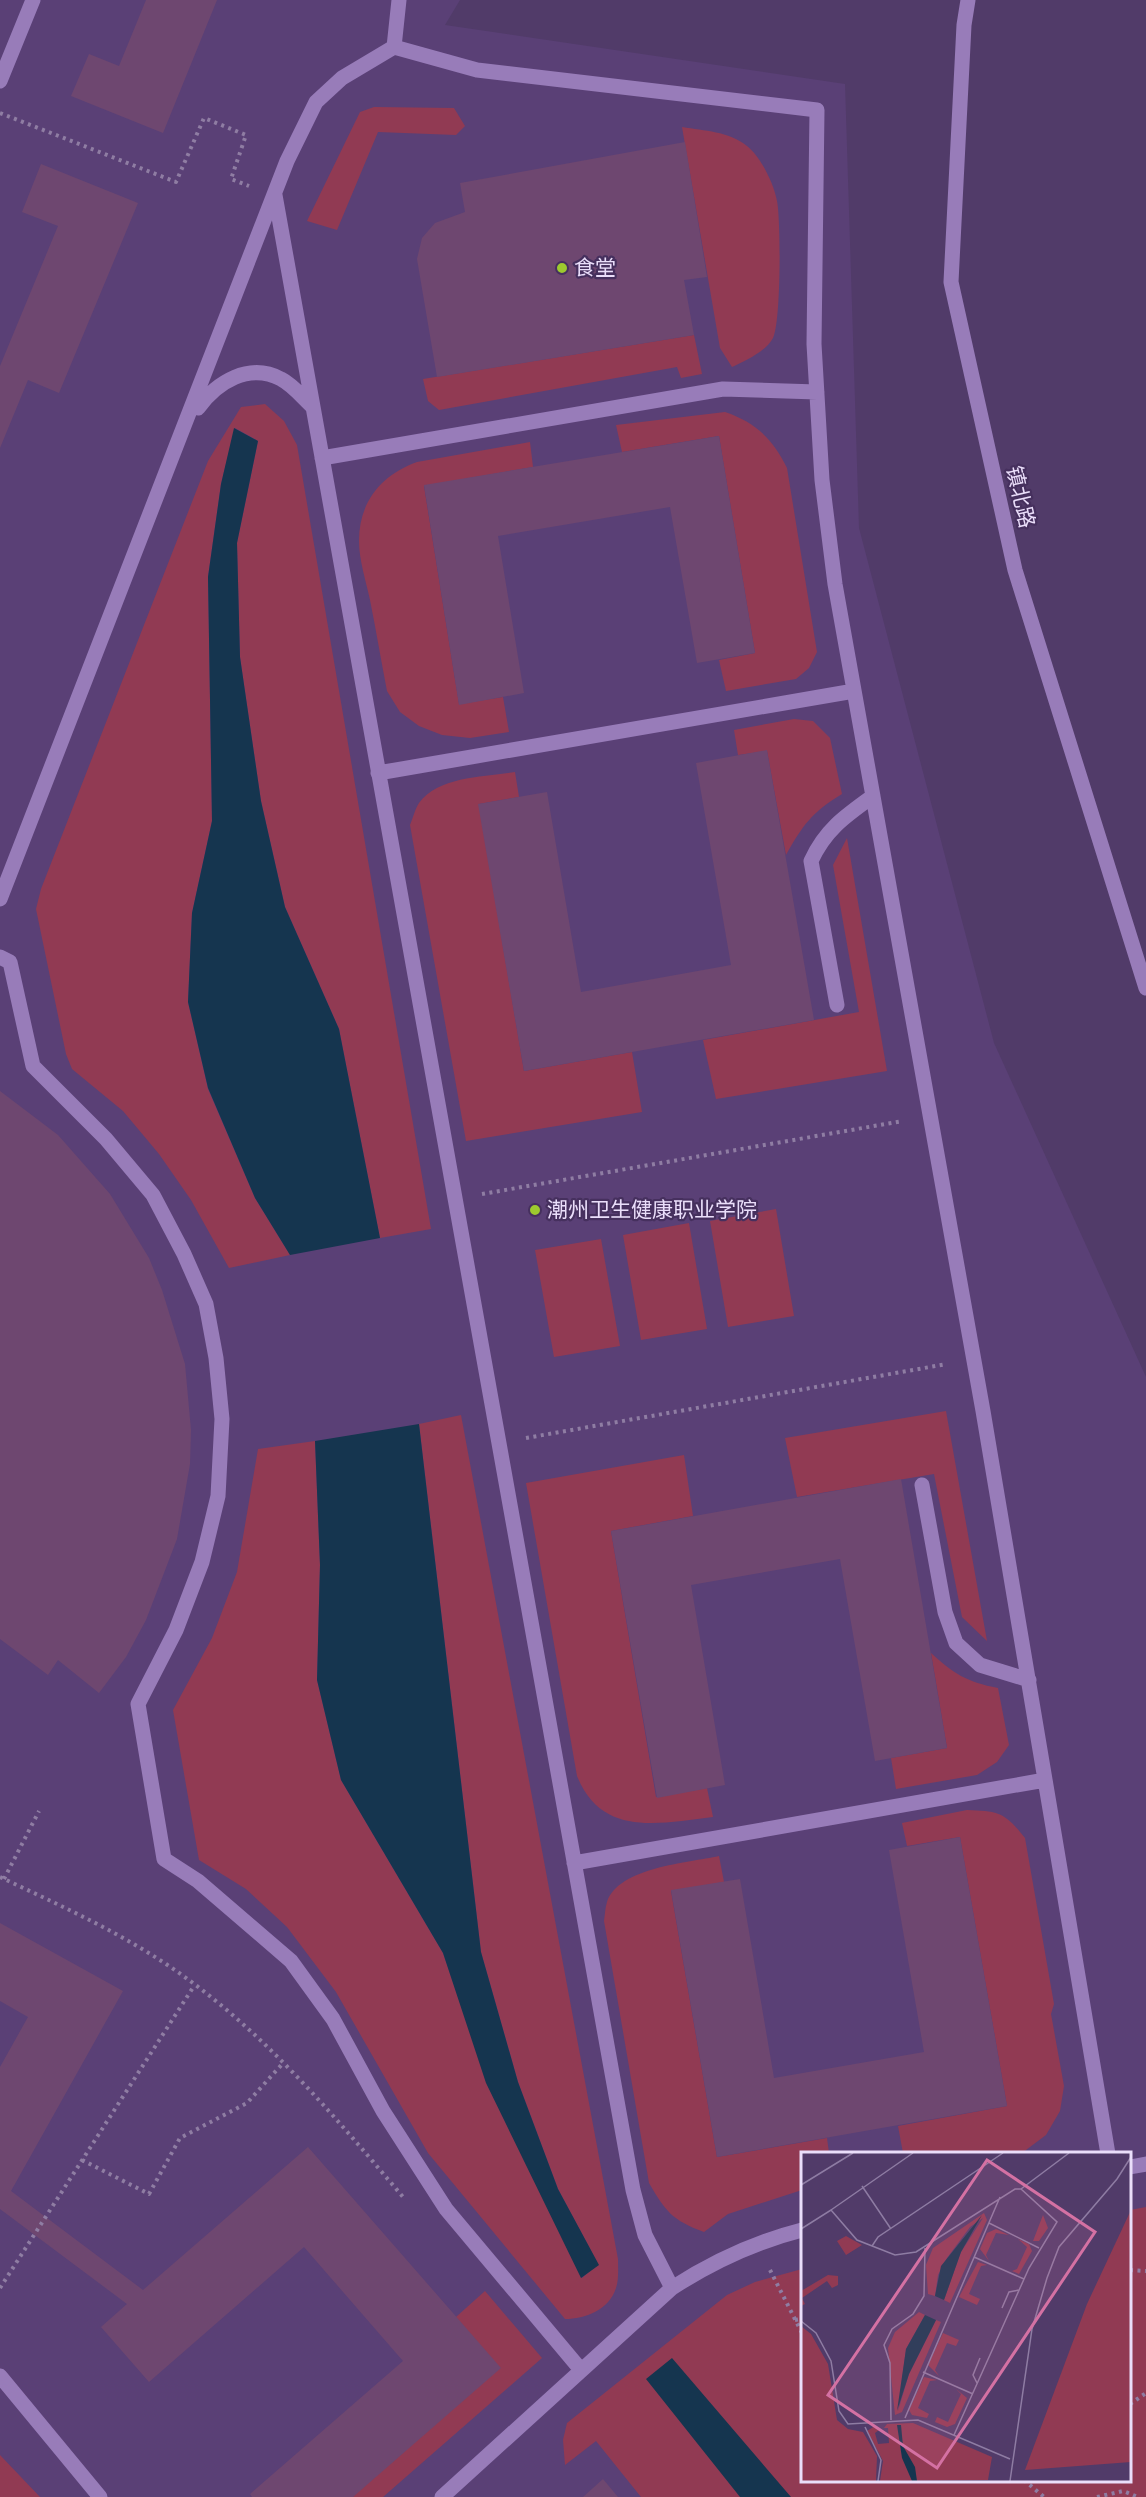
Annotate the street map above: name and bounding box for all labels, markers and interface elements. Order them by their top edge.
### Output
place label: 食堂 [574,256,616,281]
marker: 食堂 [555,261,569,275]
street label: 镇北路 [1001,463,1039,531]
place label: 潮州卫生健康职业学院 [547,1198,757,1223]
marker: 潮州卫生健康职业学院 [528,1203,542,1217]
inset map [801,2152,1131,2482]

